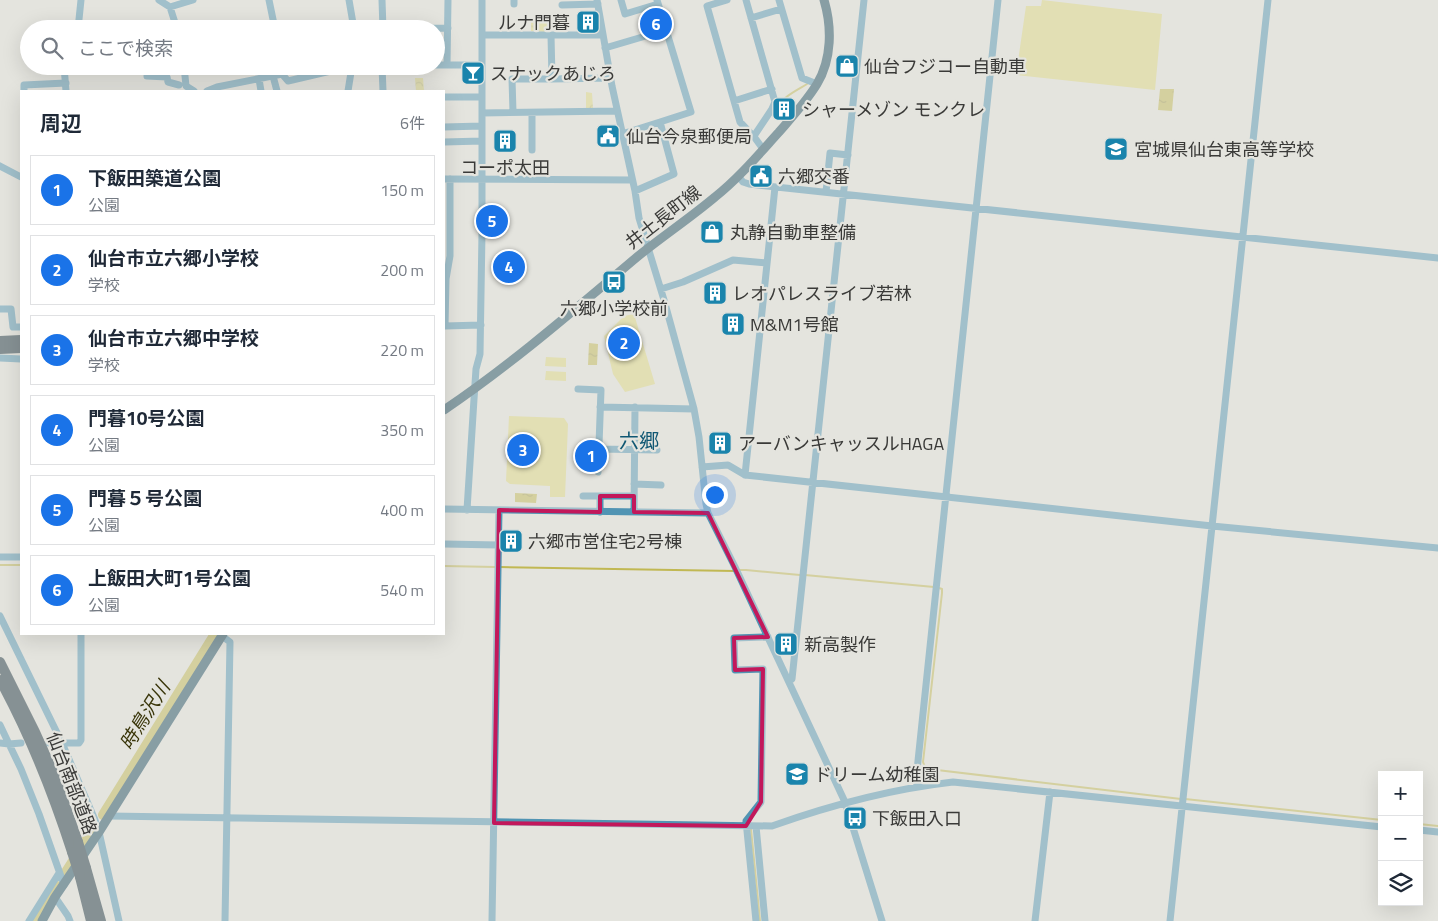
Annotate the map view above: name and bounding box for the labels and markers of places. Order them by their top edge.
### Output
pin: 6 [640,5,672,43]
place label: ルナ門暮 [498,9,570,36]
building icon: ルナ門暮 [575,9,601,35]
shop icon: 仙台フジコー自動車 [834,53,860,79]
place label: 仙台フジコー自動車 [864,53,1026,80]
bar icon: スナックあじろ [460,60,486,86]
place label: スナックあじろ [490,60,616,87]
building icon: シャーメゾン モンクレ [771,96,797,122]
place label: シャーメゾン モンクレ [802,96,985,123]
public building icon: 仙台今泉郵便局 [595,123,621,149]
place label: 仙台今泉郵便局 [626,123,752,150]
building icon: コーポ太田 [492,128,518,154]
school or university icon: 宮城県仙台東高等学校 [1103,136,1129,162]
place label: 宮城県仙台東高等学校 [1134,136,1314,163]
place label: コーポ太田 [460,154,550,181]
public building icon: 六郷交番 [748,163,774,189]
place label: 六郷交番 [778,163,850,190]
pin: 5 [476,202,508,240]
shop icon: 丸静自動車整備 [699,219,725,245]
place label: 丸静自動車整備 [730,219,856,246]
pin: 4 [493,248,525,286]
bus stop icon: 六郷小学校前 [601,269,627,295]
building icon: レオパレスライブ若林 [702,280,728,306]
place label: レオパレスライブ若林 [732,280,912,307]
place label: 六郷小学校前 [560,295,668,322]
building icon: M&M1号館 [720,311,746,337]
place label: M&M1号館 [750,311,839,338]
pin: 2 [608,324,640,362]
building icon: アーバンキャッスルHAGA [707,430,733,456]
place label: アーバンキャッスルHAGA [738,430,944,457]
pin: 3 [507,431,539,469]
pin: 1 [575,437,607,475]
building icon: 六郷市営住宅2号棟 [498,528,524,554]
place label: 六郷市営住宅2号棟 [528,528,682,555]
building icon: 新高製作 [773,631,799,657]
place label: 新高製作 [804,631,876,658]
school or university icon: ドリーム幼稚園 [784,761,810,787]
place label: ドリーム幼稚園 [814,761,939,788]
bus stop icon: 下飯田入口 [842,805,868,831]
place label: 下飯田入口 [872,805,962,832]

